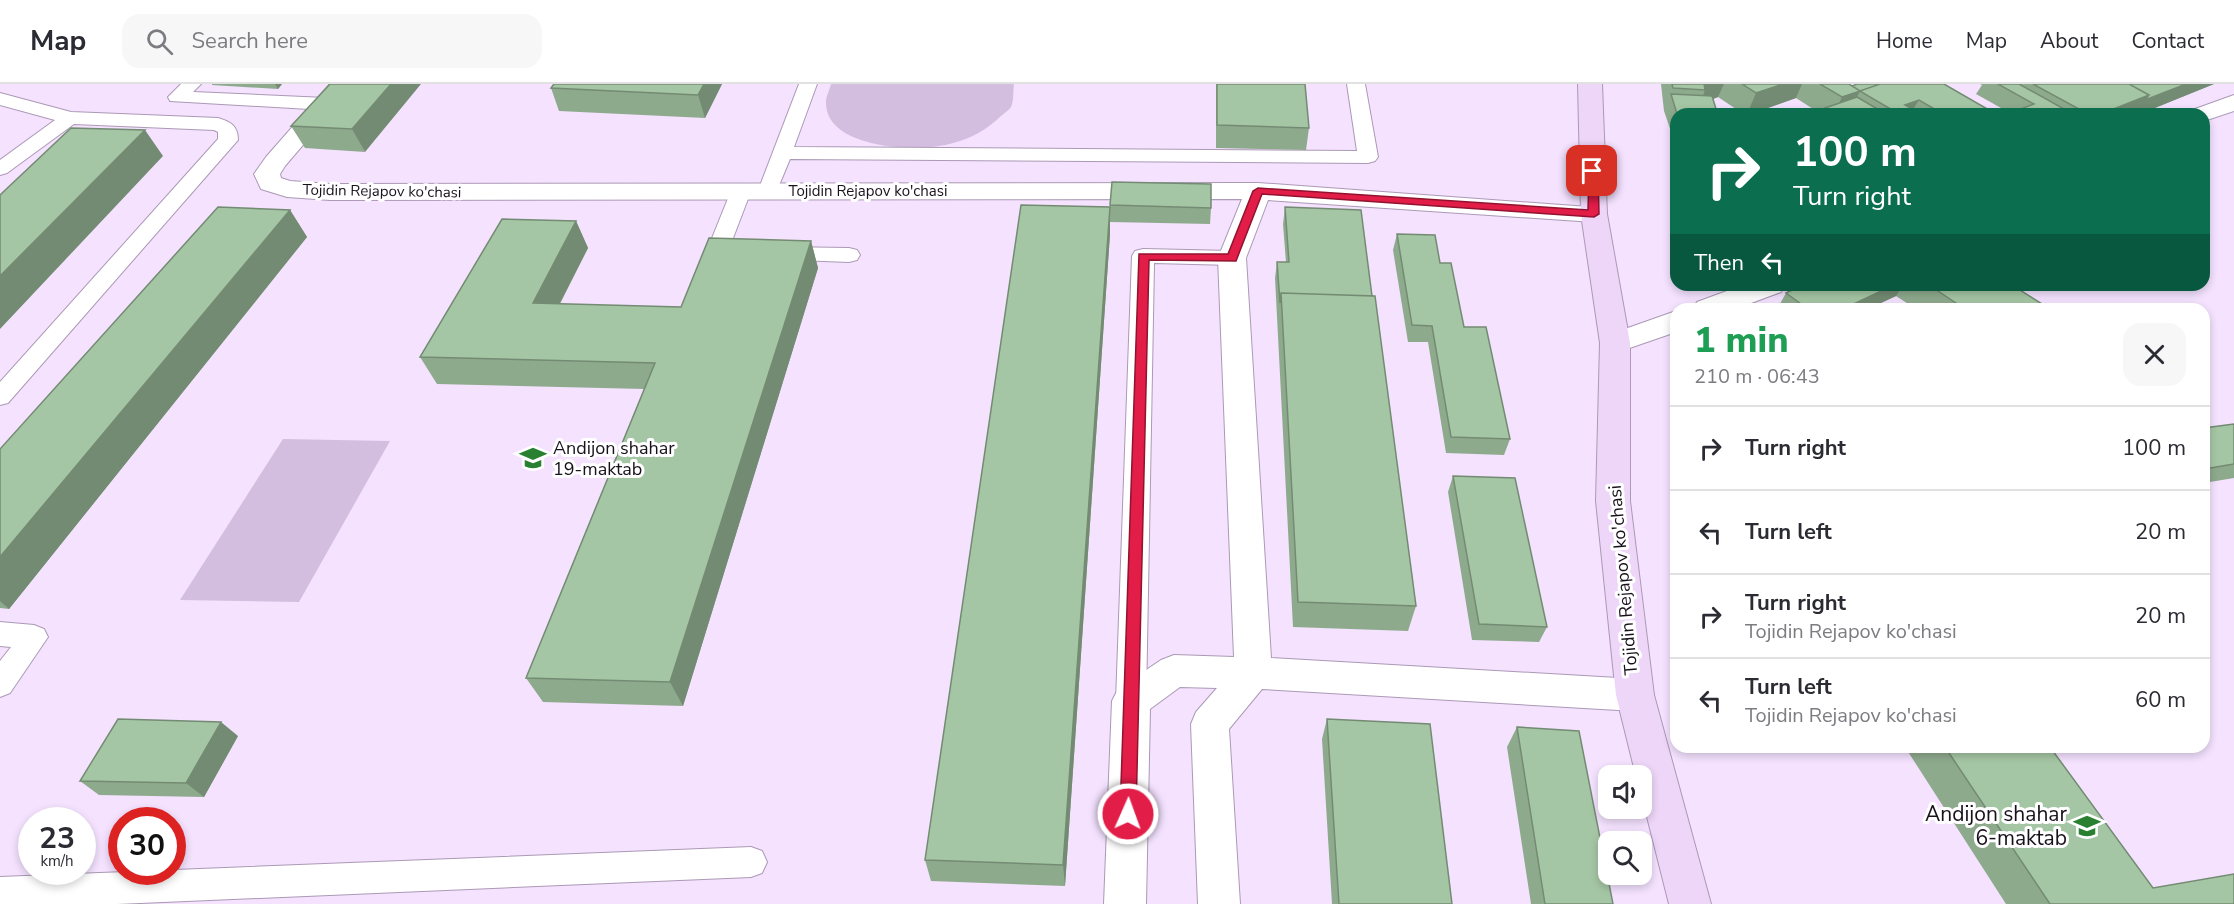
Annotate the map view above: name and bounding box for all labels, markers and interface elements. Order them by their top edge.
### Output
search box [122,14,542,68]
text: Map [30,22,86,60]
icon: search [143,25,176,58]
text: Search here [191,26,308,56]
text: Home [1876,27,1933,55]
text: Map [1966,27,2007,55]
text: About [2040,27,2098,55]
text: Contact [2131,27,2204,55]
text: 100 m [1793,124,1917,181]
icon: right [1694,132,1772,210]
pin [1566,145,1617,196]
icon: arrive [1575,154,1608,187]
text: Turn right [1793,178,1911,215]
street label: Tojidin Rejapov ko'chasi [302,180,462,202]
street label: Tojidin Rejapov ko'chasi [789,181,947,201]
icon: left [1756,246,1789,279]
text: Then [1694,248,1744,278]
text: 1 min [1694,316,1789,365]
button: close [2123,323,2186,386]
text: 210 m · 06:43 [1694,363,1820,390]
icon: right [1694,432,1727,465]
text: Turn right [1745,433,1846,463]
text: 100 m [2122,433,2186,463]
place label: Andijon shahar 19-maktab [553,436,675,481]
school or university icon: Andijon shahar 19-maktab [518,443,548,473]
street label: Tojidin Rejapov ko'chasi [1603,484,1643,676]
icon: left [1694,516,1727,549]
text: Turn left [1745,517,1832,547]
text: 20 m [2135,517,2186,547]
text: Turn right [1745,588,1846,618]
icon: right [1694,600,1727,633]
text: 20 m [2135,601,2186,631]
text: Tojidin Rejapov ko'chasi [1745,618,1957,645]
text: Turn left [1745,672,1832,702]
icon: left [1694,684,1727,717]
text: 60 m [2135,685,2186,715]
text: Tojidin Rejapov ko'chasi [1745,702,1957,729]
map controls [1598,765,1652,885]
button: sound [1598,765,1652,819]
position arrow [1096,782,1160,846]
place label: Andijon shahar 6-maktab [1925,800,2067,852]
speed limit sign: 30 [108,807,186,885]
school or university icon: Andijon shahar 6-maktab [2072,811,2102,841]
text: 23 [39,818,75,859]
button: search [1598,831,1652,885]
text: km/h [40,851,74,871]

